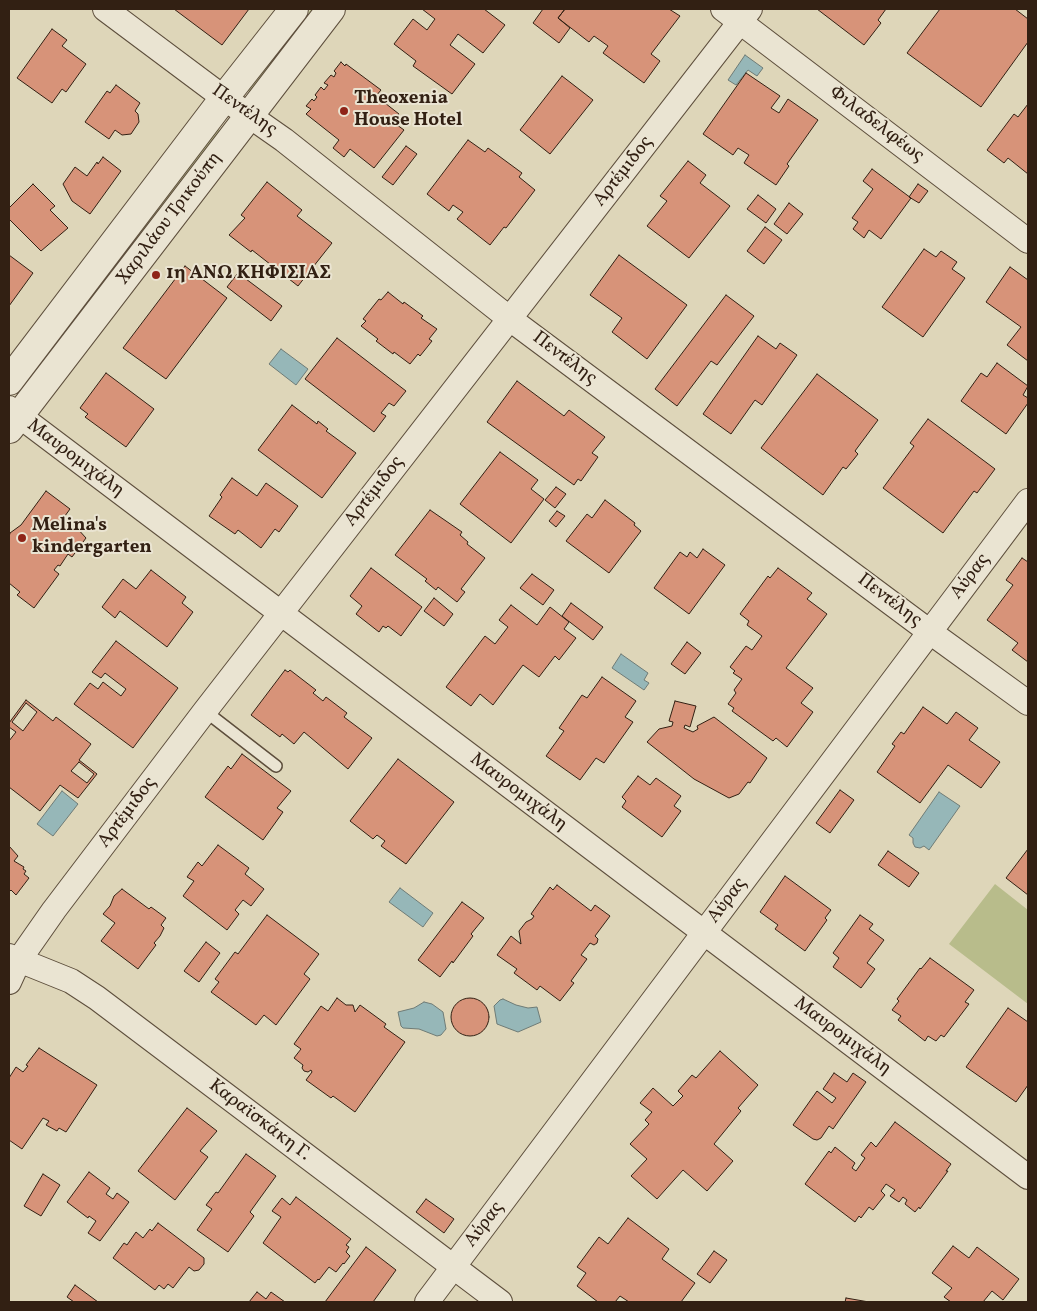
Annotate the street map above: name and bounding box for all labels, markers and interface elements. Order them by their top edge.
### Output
street label: Πεντέλης [207,80,281,142]
street label: Φιλαδελφέως [824,82,928,168]
place label: Theoxenia House Hotel [354,89,462,133]
marker: Theoxenia House Hotel [338,105,350,117]
street label: Αρτέμιδος [589,132,659,212]
street label: Χαριλάου Τρικούπη [113,148,227,290]
place label: 1η ΑΝΩ ΚΗΦΙΣΙΑΣ [166,264,331,286]
marker: 1η ΑΝΩ ΚΗΦΙΣΙΑΣ [150,269,162,281]
street label: Πεντέλης [527,327,601,391]
street label: Μαυρομιχάλη [22,415,128,503]
street label: Αρτέμιδος [340,452,410,532]
place label: Melina's kindergarten [32,516,152,560]
marker: Melina's kindergarten [16,532,28,544]
street label: Αύρας [946,550,996,604]
street label: Πεντέλης [852,569,926,633]
street label: Μαυρομιχάλη [465,749,571,837]
street label: Αρτέμιδος [94,773,162,853]
street label: Αύρας [703,874,753,928]
street label: Μαυρομιχάλη [789,993,895,1081]
street label: Καραϊσκάκη Γ. [203,1075,315,1167]
street label: Αύρας [460,1198,510,1252]

